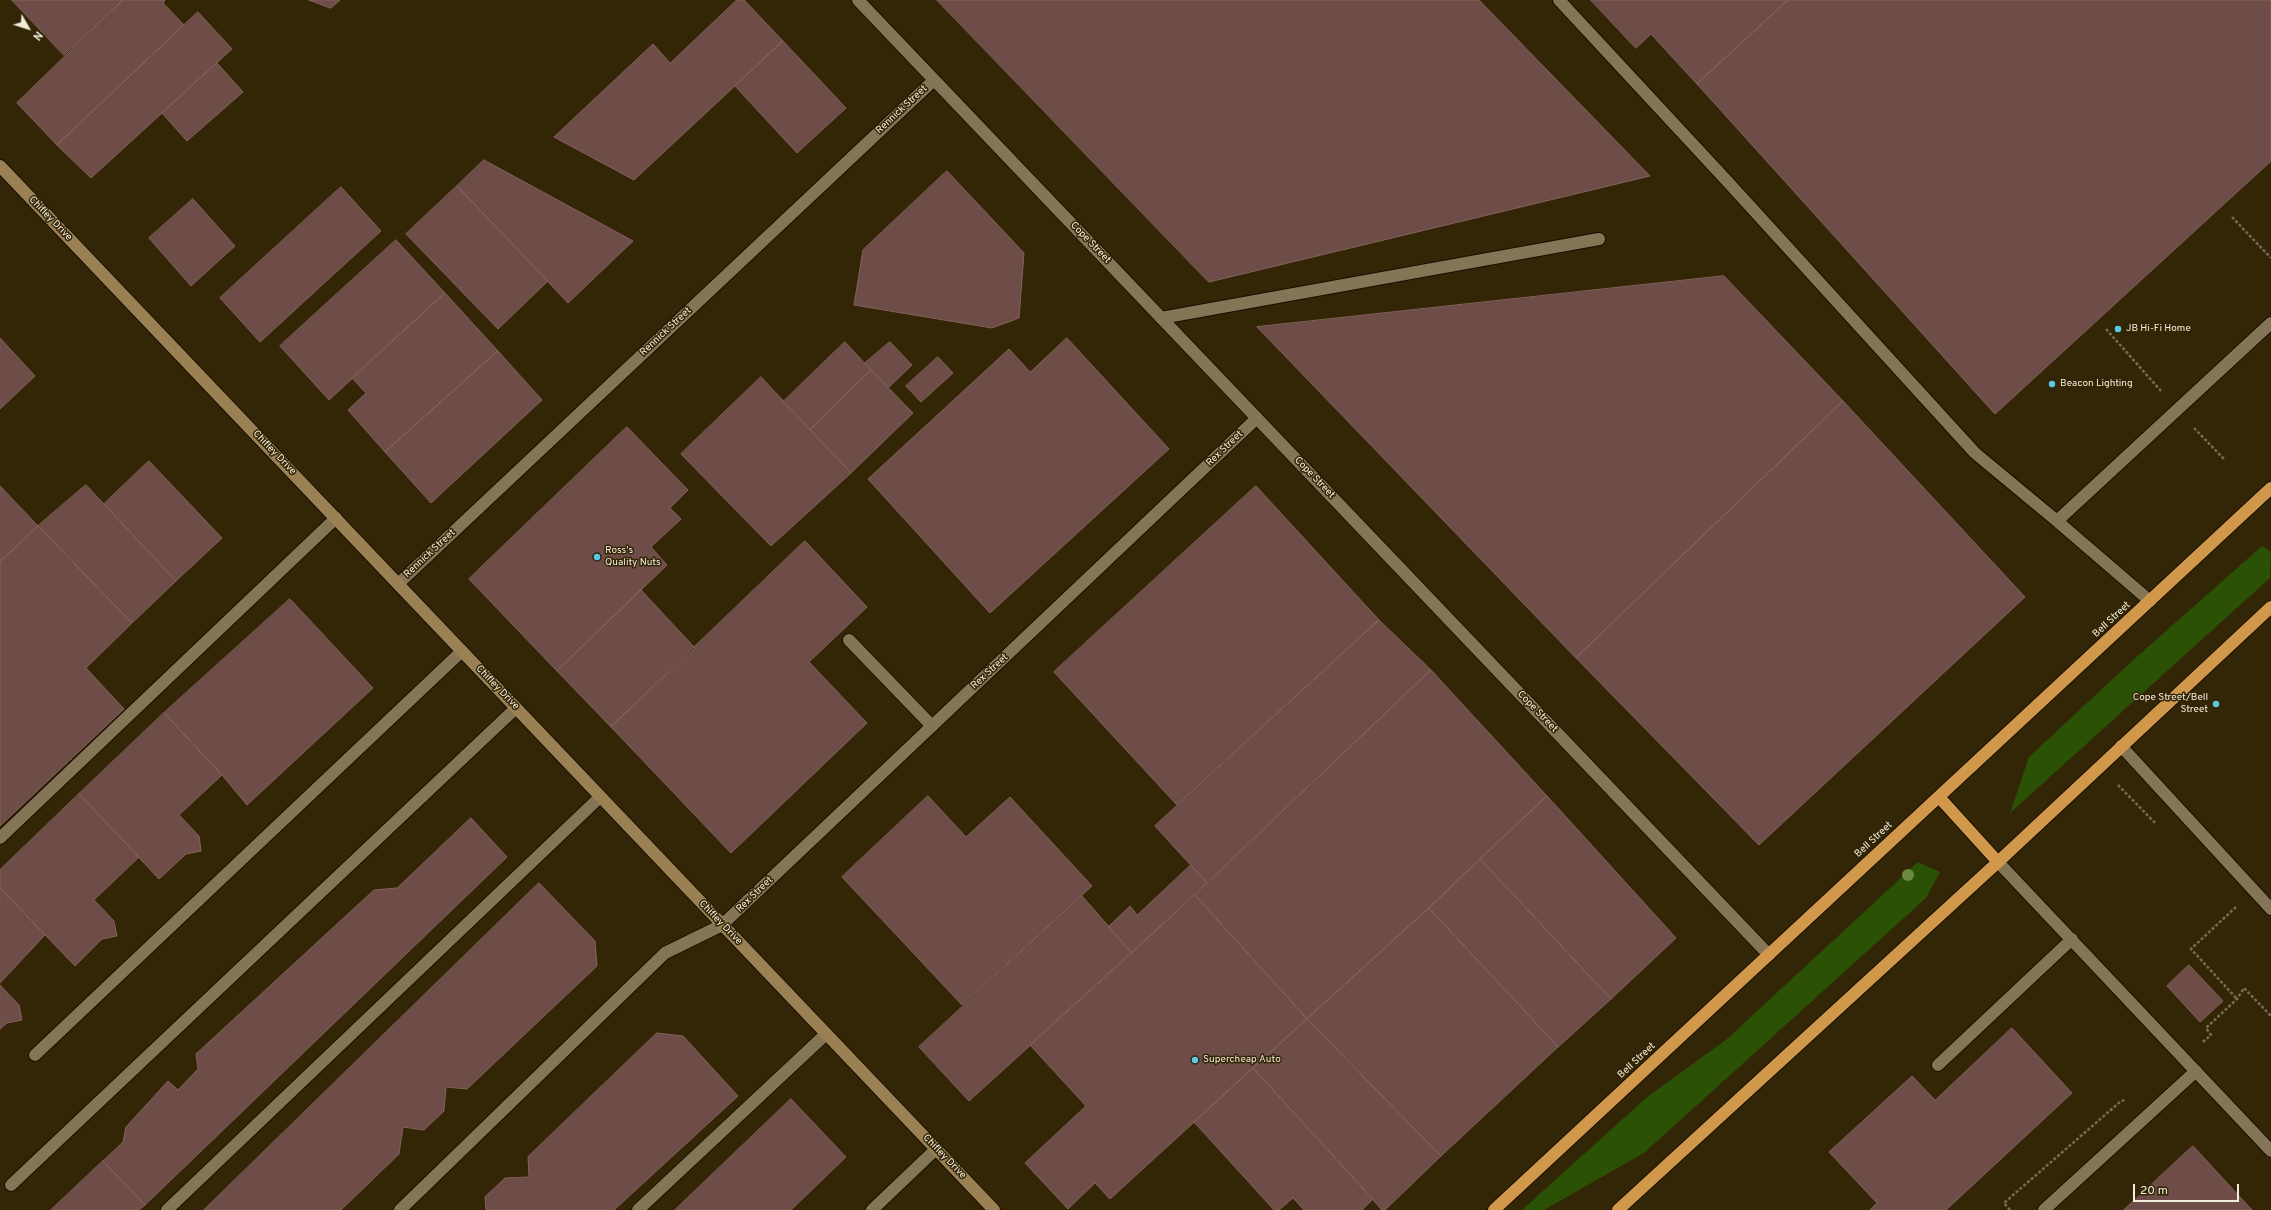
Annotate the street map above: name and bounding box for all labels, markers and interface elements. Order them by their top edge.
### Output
north arrow [8,8,48,48]
text: N [29,28,45,43]
street label: Rennick Street [874,83,930,137]
street label: Chifley Drive [26,194,74,244]
street label: Cope Street [1067,220,1113,266]
street label: Rennick Street [638,305,694,359]
place label: JB Hi-Fi Home [2126,323,2191,335]
marker: JB Hi-Fi Home [2113,324,2123,334]
place label: Beacon Lighting [2060,378,2133,390]
marker: Beacon Lighting [2047,379,2057,389]
street label: Chifley Drive [250,428,298,478]
street label: Rex Street [1204,429,1246,469]
street label: Cope Street [1291,455,1337,501]
street label: Rennick Street [402,527,458,581]
place label: Ross's Quality Nuts [605,545,661,568]
marker: Ross's Quality Nuts [592,552,602,562]
street label: Bell Street [2091,600,2133,640]
street label: Rex Street [969,652,1011,692]
street label: Chifley Drive [473,663,521,713]
street label: Cope Street [1514,689,1560,735]
place label: Cope Street/Bell Street [2133,692,2208,716]
marker: Cope Street/Bell Street [2211,699,2221,709]
street label: Bell Street [1853,820,1895,860]
street label: Rex Street [734,875,776,915]
street label: Chifley Drive [696,898,744,948]
street label: Bell Street [1616,1041,1658,1081]
place label: Supercheap Auto [1203,1054,1281,1066]
marker: Supercheap Auto [1190,1055,1200,1065]
street label: Chifley Drive [920,1132,968,1182]
scale bar [2135,1176,2241,1202]
text: 20 m [2140,1183,2168,1199]

